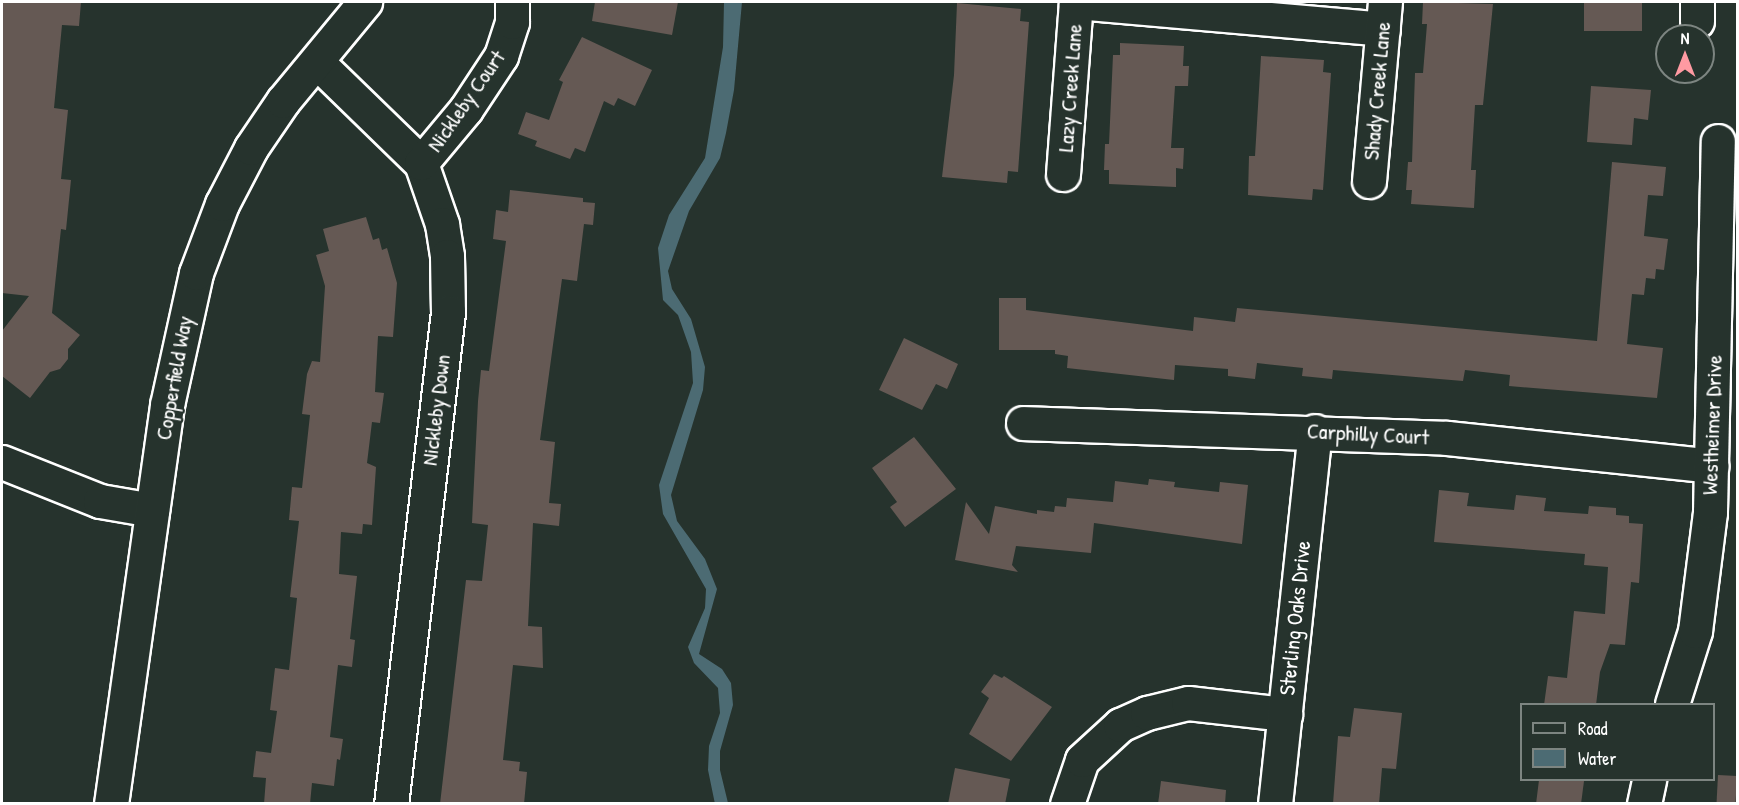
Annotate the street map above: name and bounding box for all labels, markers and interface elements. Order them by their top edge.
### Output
street label: Shady Creek Lane [1358,21,1396,161]
street label: Lazy Creek Lane [1052,23,1088,153]
north arrow [1655,24,1715,84]
text: N [1681,27,1689,49]
street label: Nickleby Court [421,45,511,157]
street label: Copperfield Way [150,314,198,442]
street label: Nickleby Down [416,353,456,467]
street label: Westheimer Drive [1696,355,1728,495]
street label: Carphilly Court [1306,418,1430,450]
street label: Sterling Oaks Drive [1274,539,1316,697]
legend [1520,703,1715,781]
text: Road [1578,716,1608,741]
text: Water [1578,746,1616,771]

